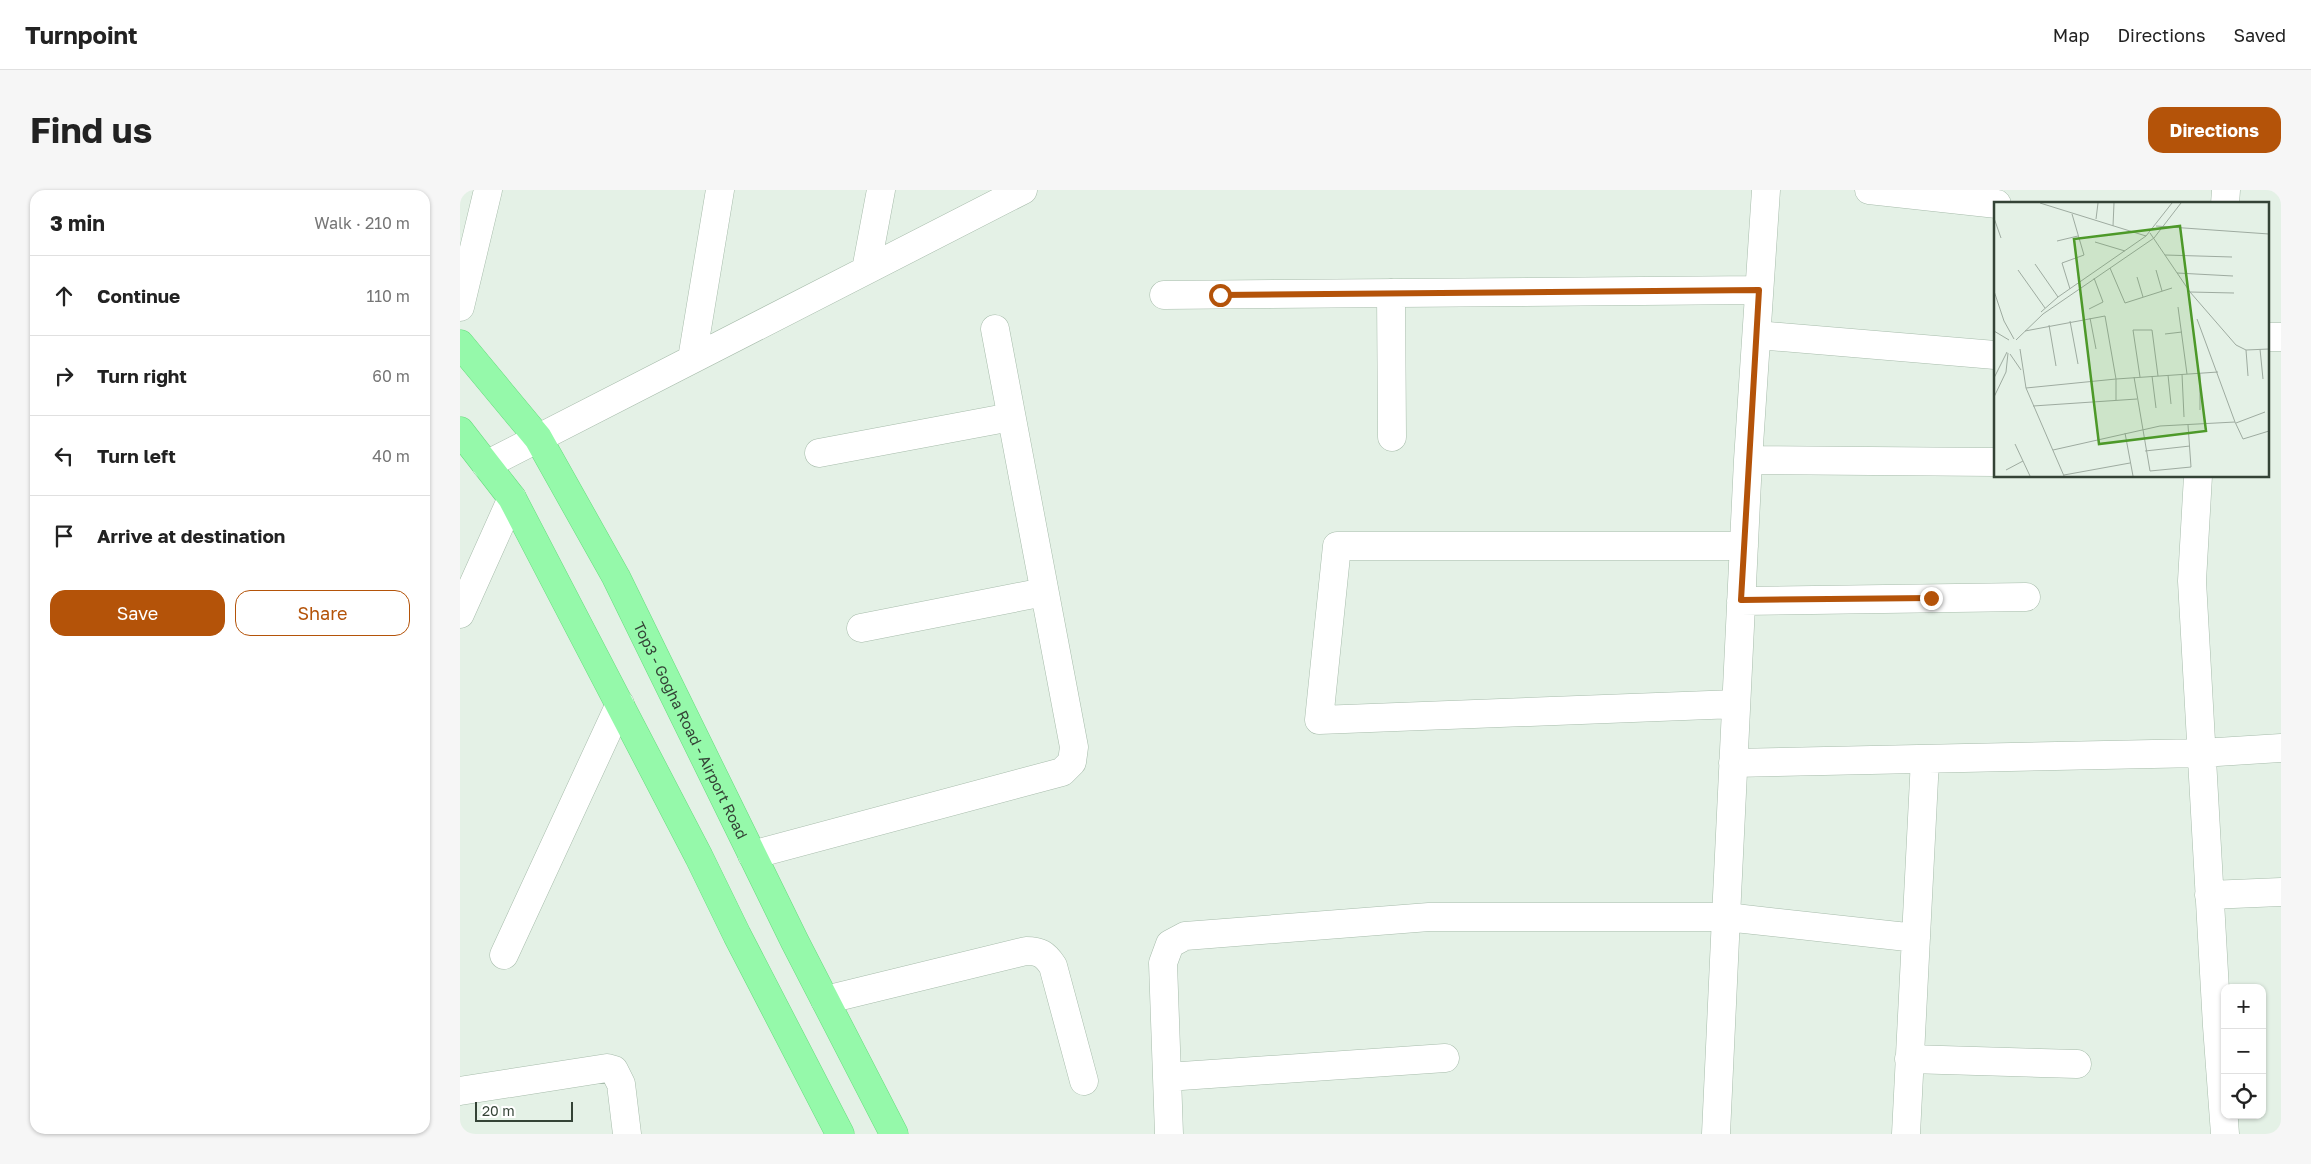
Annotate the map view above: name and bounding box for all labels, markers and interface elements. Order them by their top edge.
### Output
text: Turnpoint [25,20,138,49]
text: Map [2053,24,2089,46]
text: Directions [2117,24,2205,46]
text: Saved [2233,24,2286,46]
button: Directions [2148,107,2281,153]
text: Find us [30,109,152,151]
inset map [1994,202,2268,478]
text: 3 min [50,210,105,236]
text: Walk · 210 m [314,213,410,233]
icon: ahead [50,282,78,310]
text: Continue [97,284,180,307]
route start [1209,284,1232,307]
text: 110 m [366,286,410,306]
icon: right [50,362,78,390]
text: Turn right [97,364,187,387]
text: 60 m [372,366,410,386]
icon: left [50,442,78,470]
text: Turn left [97,444,176,467]
text: 40 m [372,446,410,466]
icon: arrive [50,522,78,550]
text: Arrive at destination [97,524,285,547]
route end [1920,587,1943,610]
button: Save [50,590,225,636]
button: Share [235,590,410,636]
street label: Top3 - Gogha Road - Airport Road [630,619,752,842]
map controls [2221,984,2266,1119]
button: + [2221,984,2266,1029]
button: − [2221,1029,2266,1074]
button: locate [2221,1074,2266,1119]
scale bar [475,1099,572,1122]
text: 20 m [482,1102,515,1119]

